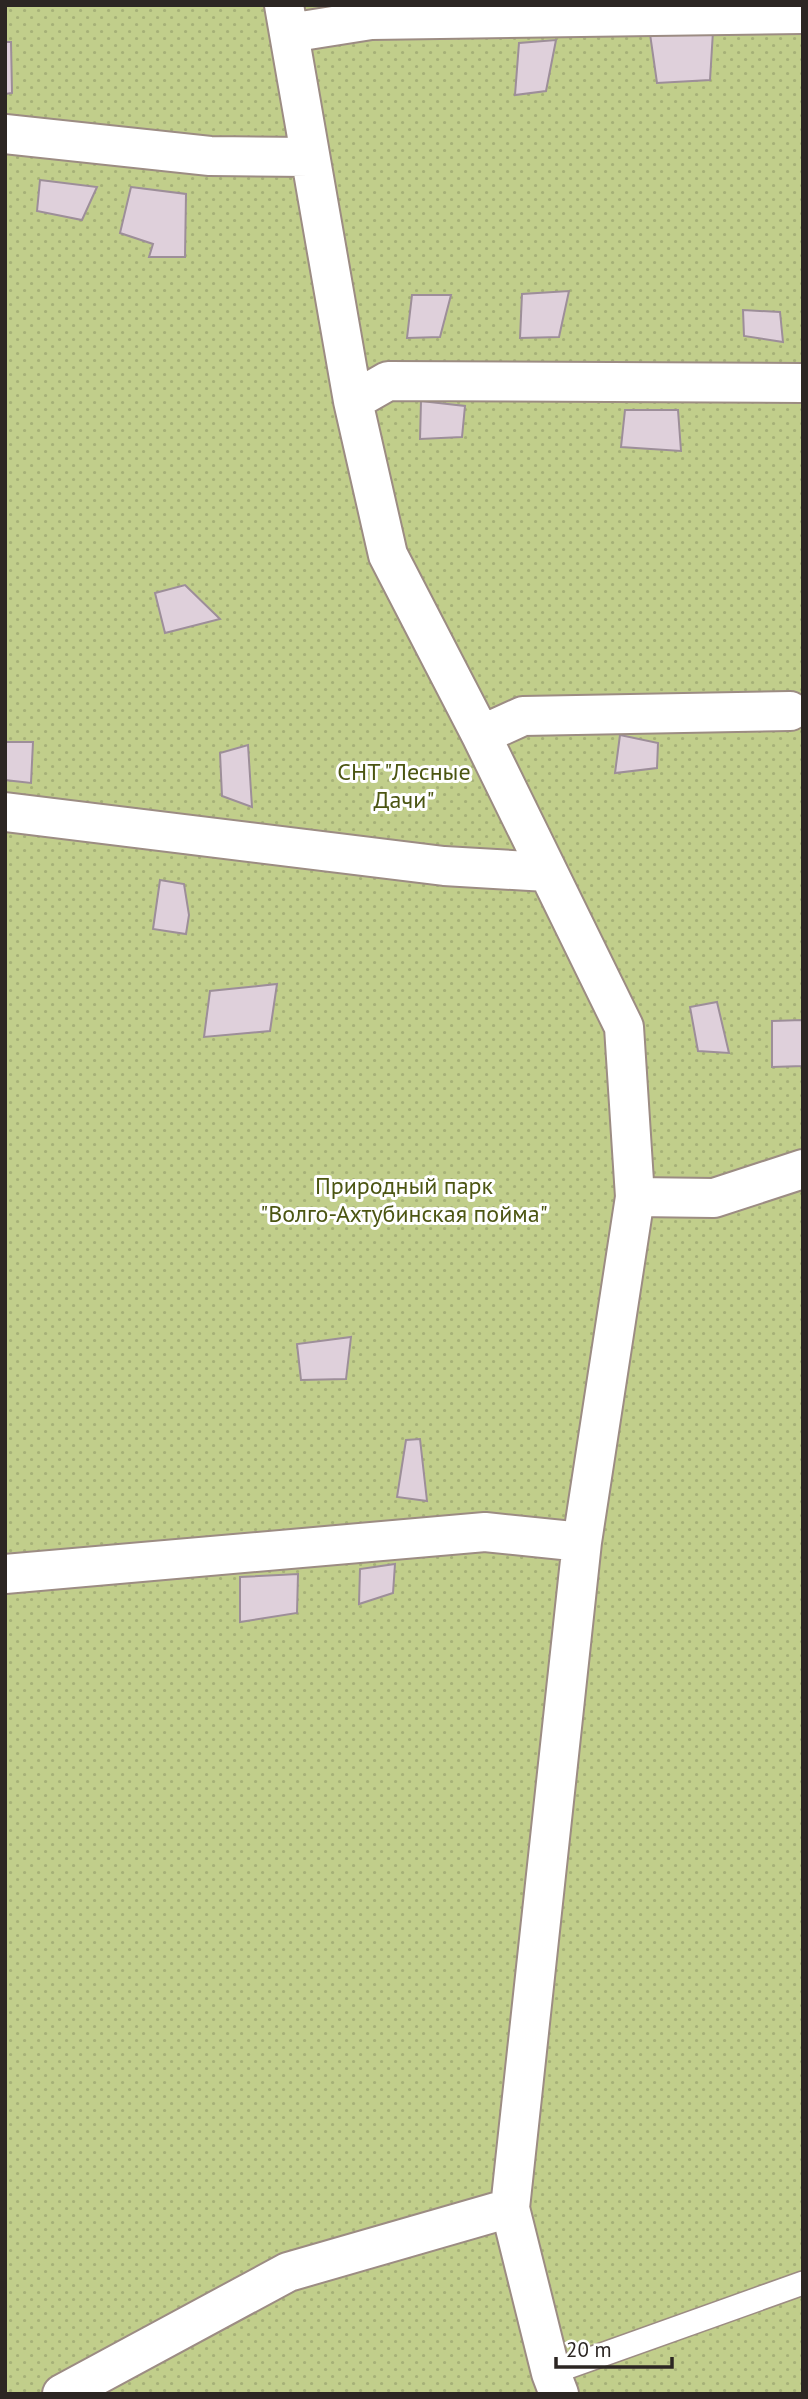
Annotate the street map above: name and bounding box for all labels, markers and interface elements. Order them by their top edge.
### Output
park label: СНТ "Лесные Дачи" [337,756,471,815]
park label: Природный парк "Волго-Ахтубинская пойма" [260,1170,548,1229]
scale bar [556,2326,672,2370]
text: 20 m [566,2336,612,2363]

